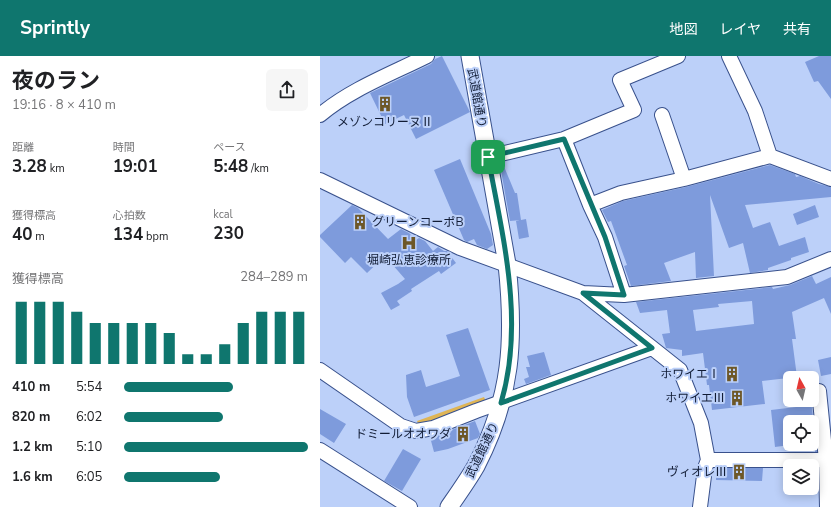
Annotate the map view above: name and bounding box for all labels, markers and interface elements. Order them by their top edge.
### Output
text: Sprintly [20,15,90,41]
text: 地図 [669,20,697,39]
text: レイヤ [719,20,761,39]
text: 共有 [783,20,811,39]
text: 夜のラン [12,66,100,96]
street label: 武道館通り [464,67,490,129]
button: share [266,69,308,111]
building icon: メゾンコリーヌⅡ [376,95,394,113]
text: 19:16 · 8 × 410 m [12,96,116,114]
place label: メゾンコリーヌⅡ [337,114,433,130]
text: 距離 [12,140,34,155]
text: 時間 [113,140,135,155]
text: ペース [213,140,246,155]
pin [471,140,505,174]
icon: arrive [477,146,499,168]
text: 3.28 [12,155,47,178]
text: 19:01 [113,155,158,178]
text: 5:48 [213,155,248,178]
text: km [47,161,65,176]
text: /km [248,161,269,176]
text: kcal [213,207,233,222]
text: 獲得標高 [12,208,56,223]
text: 心拍数 [113,208,146,223]
building icon: グリーンコーポB [351,213,369,231]
place label: グリーンコーポB [372,214,464,230]
text: 230 [213,222,244,245]
text: 40 [12,223,32,246]
text: 134 [113,223,143,246]
text: m [32,229,45,244]
text: bpm [143,229,168,244]
hospital icon: 堀崎弘恵診療所 [400,234,418,252]
place label: 堀崎弘恵診療所 [367,252,451,268]
text: 284–289 m [240,268,308,286]
text: 獲得標高 [12,270,64,288]
building icon: ホワイエⅠ [723,365,741,383]
place label: ホワイエⅠ [660,366,720,382]
north arrow [783,371,819,407]
map controls [783,371,819,495]
text: 410 m [12,378,50,396]
text: 5:54 [76,378,102,396]
building icon: ホワイエⅢ [728,389,746,407]
place label: ホワイエⅢ [665,390,725,406]
text: 820 m [12,408,50,426]
text: 6:02 [76,408,102,426]
button: locate [783,415,819,451]
street label: 武道館通り [462,420,502,480]
building icon: ドミールオオワダ [454,425,472,443]
place label: ドミールオオワダ [355,426,451,442]
text: 1.2 km [12,438,53,456]
text: 5:10 [76,438,102,456]
button: layers [783,459,819,495]
building icon: ヴィオレⅢ [730,463,748,481]
place label: ヴィオレⅢ [667,464,727,480]
text: 1.6 km [12,468,53,486]
text: 6:05 [76,468,102,486]

